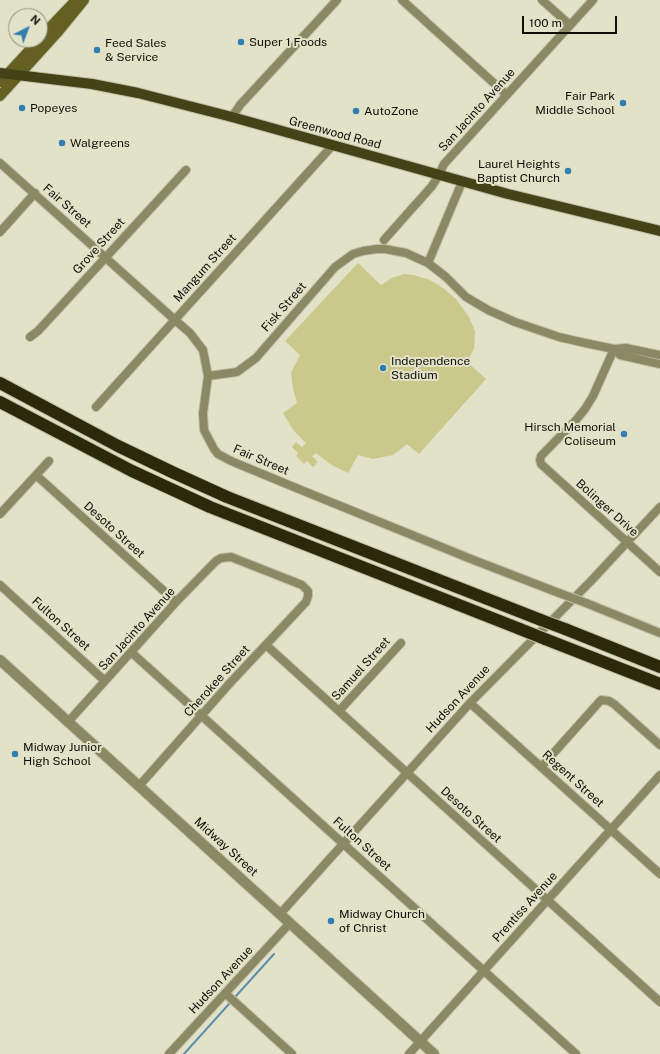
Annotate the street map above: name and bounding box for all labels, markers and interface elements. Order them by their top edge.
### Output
north arrow [8,8,48,48]
scale bar [524,8,619,34]
text: N [28,12,43,27]
text: 100 m [529,16,562,30]
place label: Super 1 Foods [249,35,327,49]
place label: Feed Sales & Service [105,36,166,64]
marker: Super 1 Foods [236,37,246,47]
marker: Feed Sales & Service [92,45,102,55]
street label: San Jacinto Avenue [436,65,518,155]
place label: Fair Park Middle School [535,89,615,117]
marker: Fair Park Middle School [618,98,628,108]
place label: Popeyes [30,101,77,115]
marker: Popeyes [17,103,27,113]
place label: AutoZone [364,104,419,118]
marker: AutoZone [351,106,361,116]
street label: Greenwood Road [287,114,383,152]
place label: Walgreens [70,136,130,150]
marker: Walgreens [57,138,67,148]
place label: Laurel Heights Baptist Church [477,157,560,185]
marker: Laurel Heights Baptist Church [563,166,573,176]
street label: Fair Street [40,181,94,231]
street label: Grove Street [70,215,128,277]
street label: Mangum Street [171,231,239,305]
street label: Fisk Street [259,279,309,335]
place label: Independence Stadium [391,354,470,382]
marker: Independence Stadium [378,363,388,373]
place label: Hirsch Memorial Coliseum [524,420,616,448]
marker: Hirsch Memorial Coliseum [619,429,629,439]
street label: Fair Street [231,442,291,478]
street label: Bolinger Drive [573,476,641,540]
street label: Desoto Street [81,499,147,561]
street label: San Jacinto Avenue [96,584,178,674]
street label: Fulton Street [29,594,93,654]
street label: Samuel Street [329,634,393,704]
street label: Cherokee Street [181,642,253,720]
street label: Hudson Avenue [423,662,493,736]
place label: Midway Junior High School [23,740,102,768]
street label: Regent Street [539,748,607,810]
marker: Midway Junior High School [10,749,20,759]
street label: Desoto Street [438,784,504,846]
street label: Fulton Street [330,814,394,874]
street label: Midway Street [191,815,261,879]
street label: Prentiss Avenue [490,869,560,945]
place label: Midway Church of Christ [339,907,425,935]
marker: Midway Church of Christ [326,916,336,926]
street label: Hudson Avenue [186,943,256,1017]

